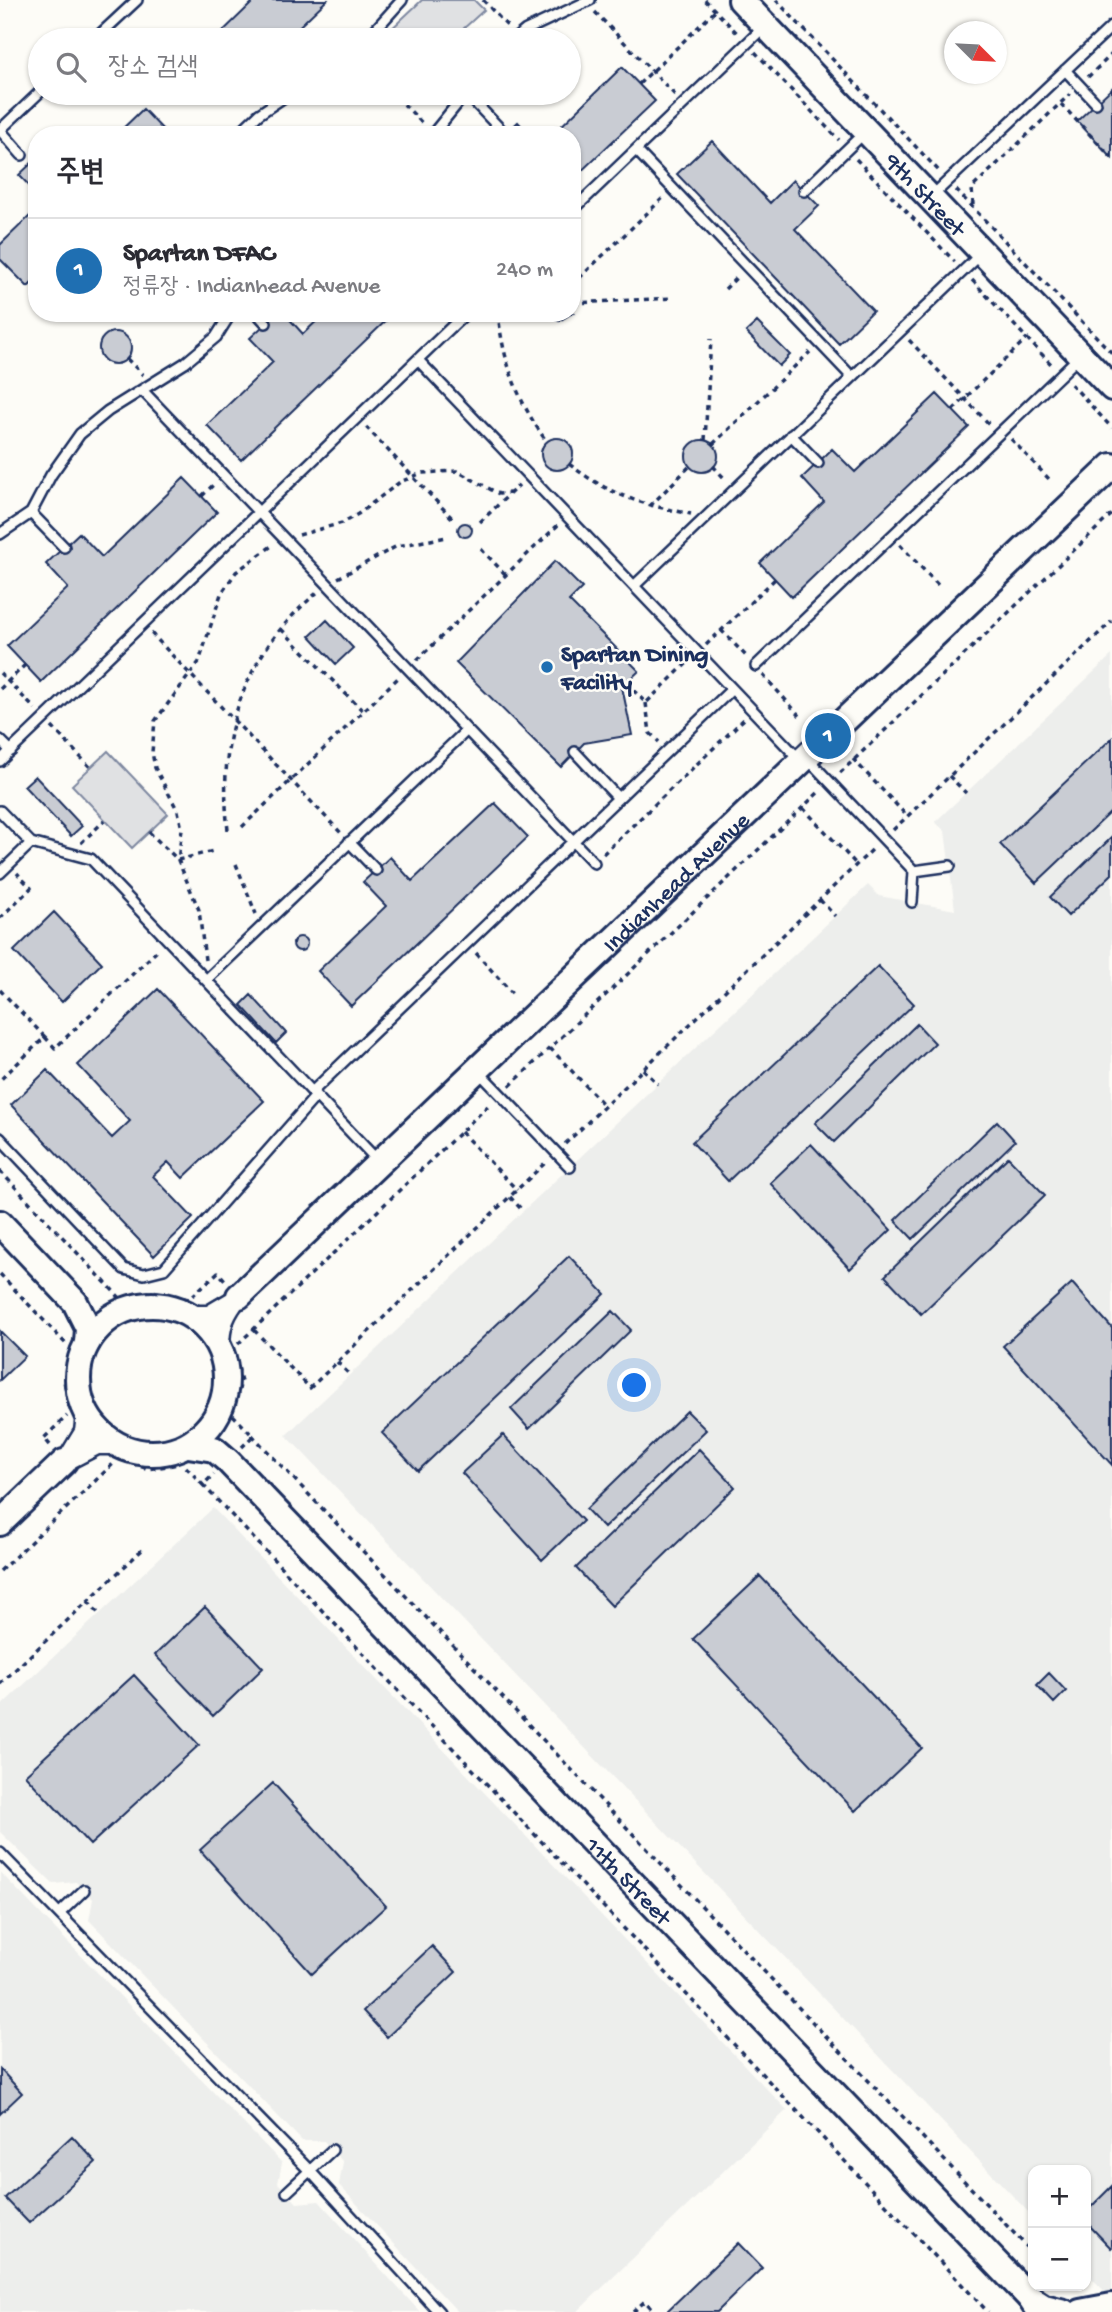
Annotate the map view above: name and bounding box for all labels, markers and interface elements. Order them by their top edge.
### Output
north arrow [944,21,1007,84]
search box [28,28,581,105]
icon: search [52,48,90,86]
text: 장소 검색 [108,53,198,84]
street label: 9th Street [876,148,972,245]
text: 주변 [56,157,104,192]
text: Spartan DFAC [123,240,275,271]
text: 1 [74,257,84,284]
text: 240 m [496,257,553,284]
text: 정류장 · Indianhead Avenue [123,274,380,301]
place label: Spartan Dining Facility [560,642,709,699]
marker: Spartan Dining Facility [539,659,555,675]
pin: 1 [805,710,851,762]
street label: Indianhead Avenue [598,807,758,960]
your location [617,1368,651,1402]
street label: 11th Street [577,1831,678,1934]
map controls [1028,2165,1091,2291]
button: + [1028,2165,1091,2228]
button: − [1028,2228,1091,2291]

